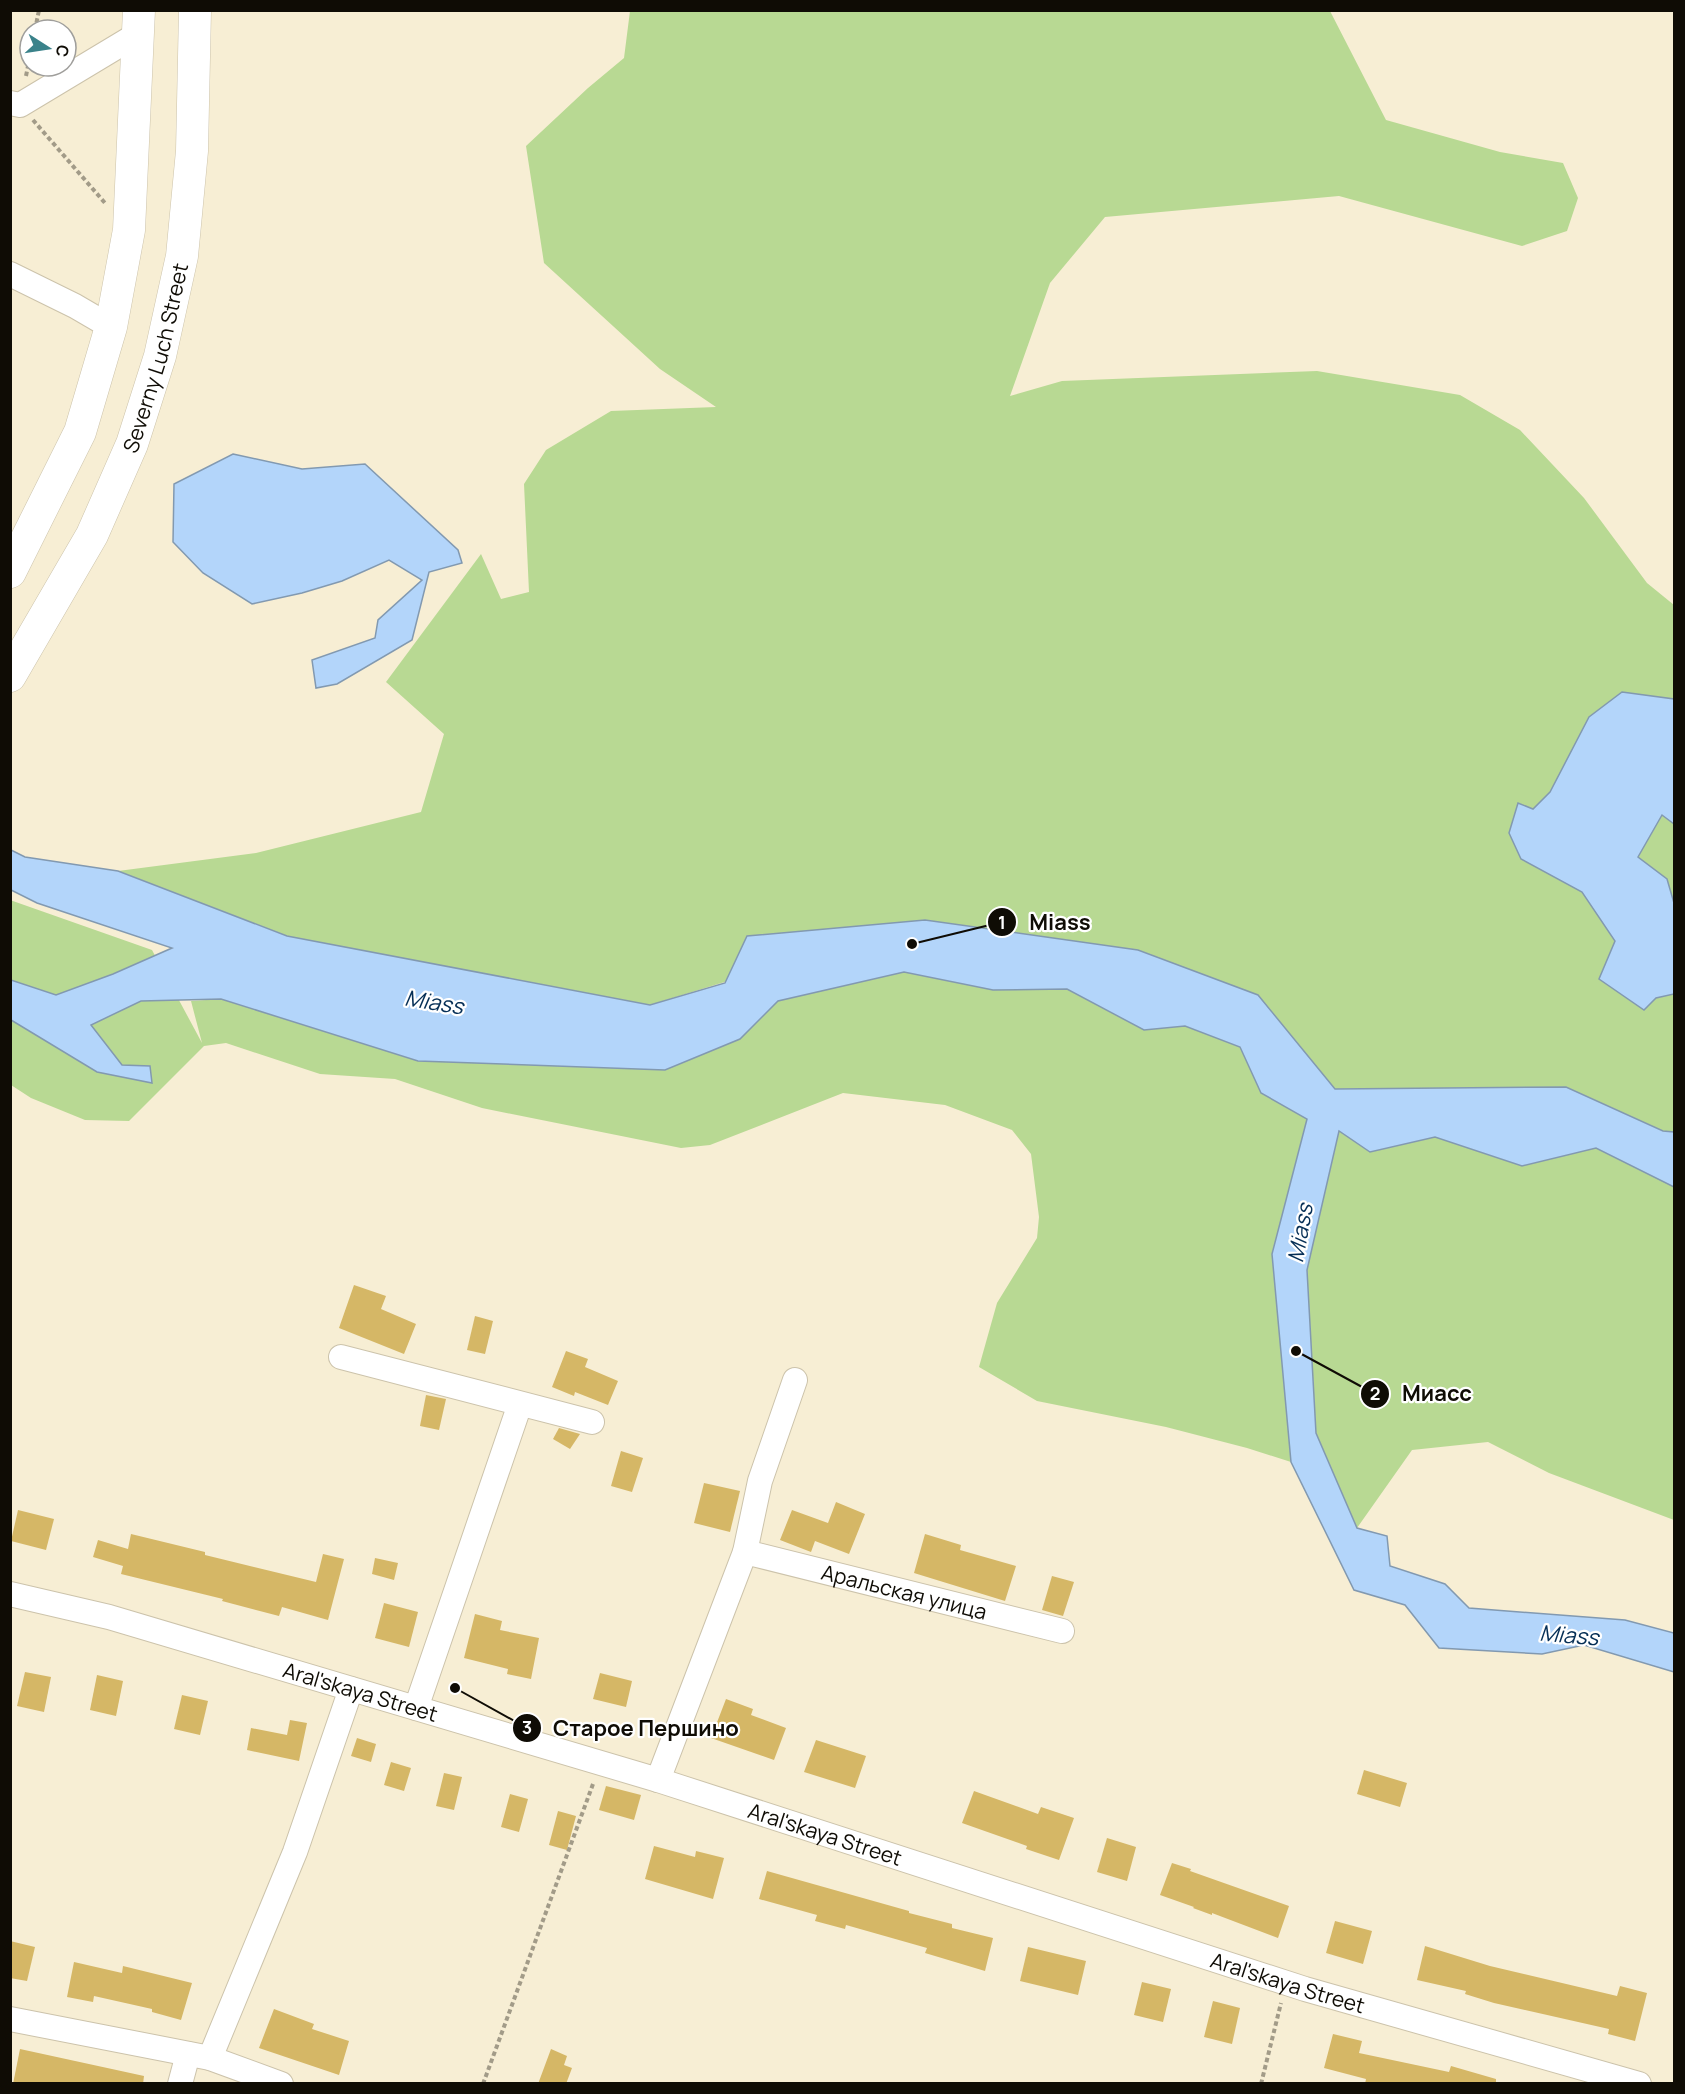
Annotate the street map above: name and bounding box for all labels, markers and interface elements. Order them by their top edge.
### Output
north arrow [18,18,78,78]
text: С [51,43,75,59]
street label: Severny Luch Street [116,260,194,457]
callout: Miass [987,902,1102,942]
text: Miass [1029,907,1091,937]
text: 1 [998,910,1006,934]
water label: Miass [403,983,467,1022]
water label: Miass [1280,1200,1320,1265]
callout: Миасс [1360,1374,1484,1414]
text: Миасс [1402,1378,1472,1408]
text: 2 [1370,1381,1380,1405]
street label: Аральская улица [818,1558,990,1626]
water label: Miass [1538,1617,1601,1653]
street label: Aral'skaya Street [280,1655,441,1728]
callout: Старое Першино [512,1708,751,1748]
text: Старое Першино [553,1713,739,1743]
text: 3 [522,1715,532,1739]
street label: Aral'skaya Street [745,1796,906,1872]
street label: Aral'skaya Street [1207,1945,1368,2019]

